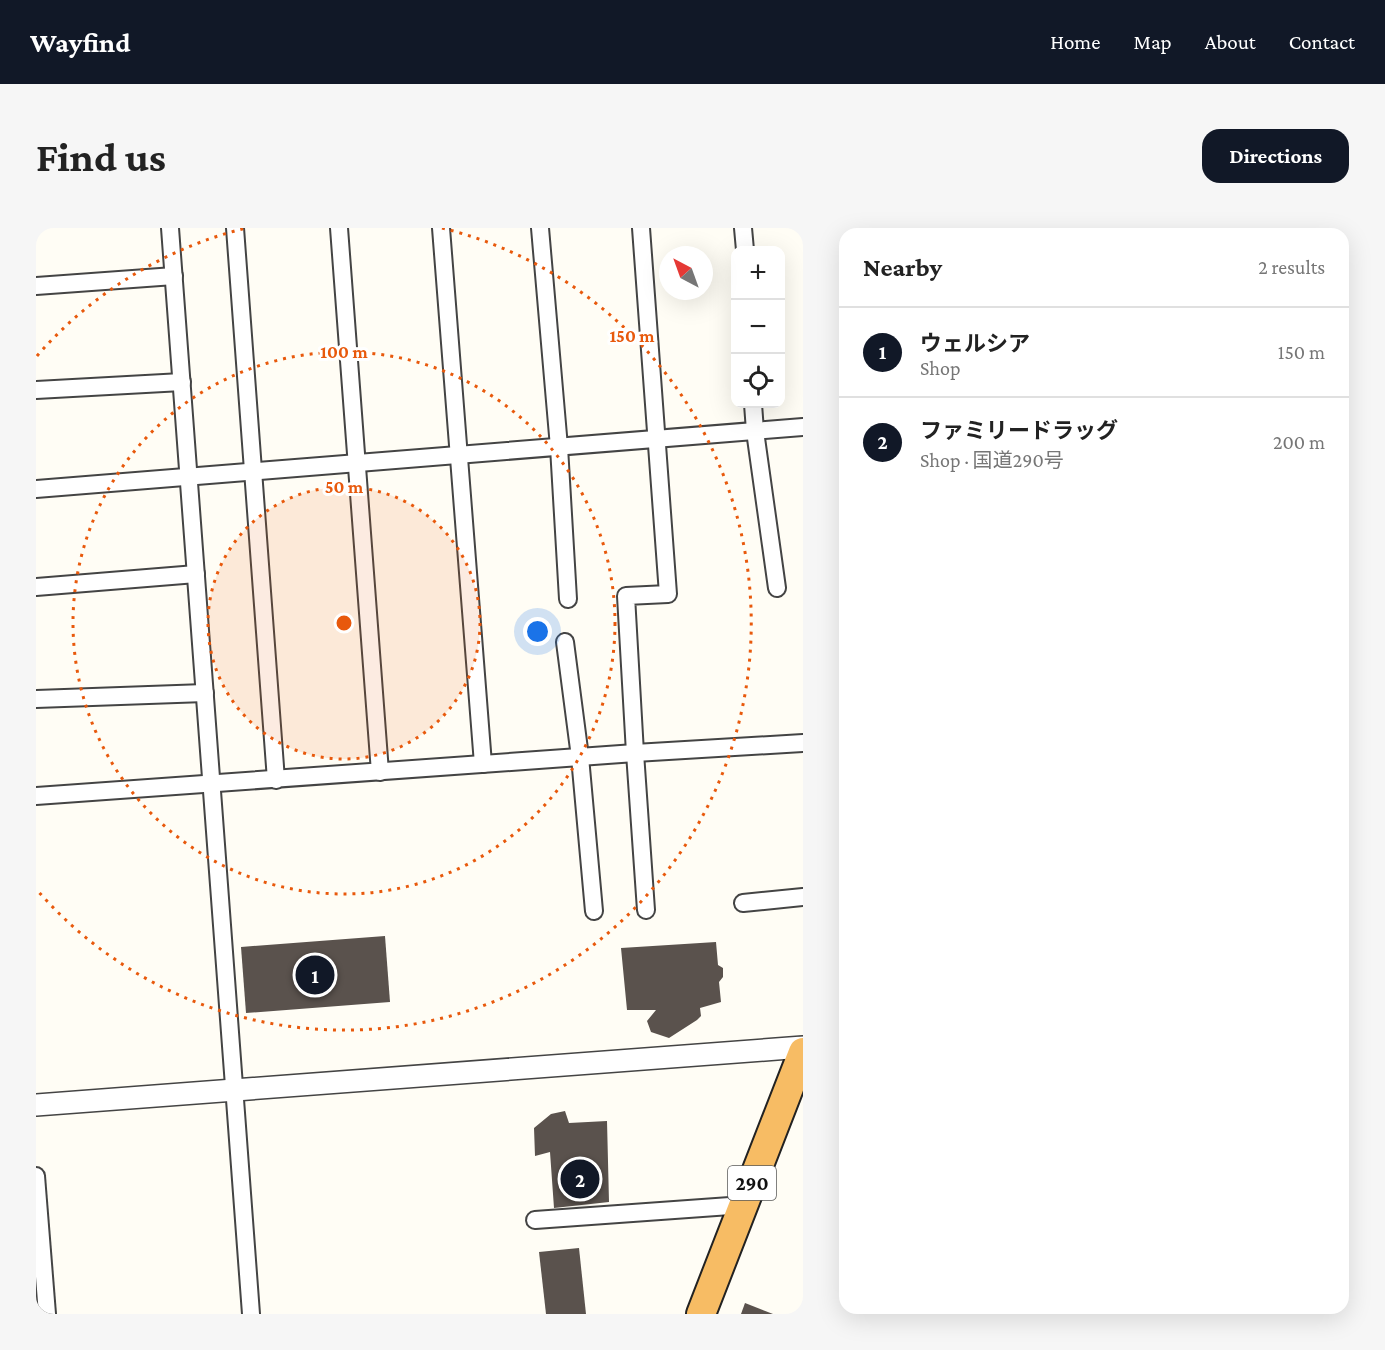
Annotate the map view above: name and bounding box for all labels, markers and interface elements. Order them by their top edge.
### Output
text: Wayfind [30,27,131,58]
text: Home [1050,30,1100,54]
text: Map [1133,30,1172,54]
text: About [1205,30,1256,54]
text: Contact [1289,30,1355,54]
button: Directions [1202,129,1349,183]
text: Find us [36,133,166,180]
north arrow [659,246,713,300]
map controls [731,246,785,408]
button: + [731,246,785,300]
text: Nearby [863,253,942,282]
text: 2 results [1258,256,1325,278]
button: − [731,300,785,354]
text: 150 m [609,326,655,346]
text: ウェルシア [920,331,1030,356]
text: 1 [879,341,886,363]
text: 150 m [1278,341,1325,363]
text: 100 m [320,342,368,362]
button: locate [731,354,785,408]
text: Shop [920,357,961,379]
text: ファミリードラッグ [920,418,1118,443]
text: 2 [877,431,888,453]
text: 200 m [1273,431,1325,453]
text: Shop · 国道290号 [920,449,1064,471]
text: 50 m [325,477,364,497]
centre of rings [334,613,354,633]
your location [523,617,552,646]
pin: 1 [296,952,334,998]
pin: 2 [560,1156,600,1202]
road number: 290 [728,1166,776,1200]

